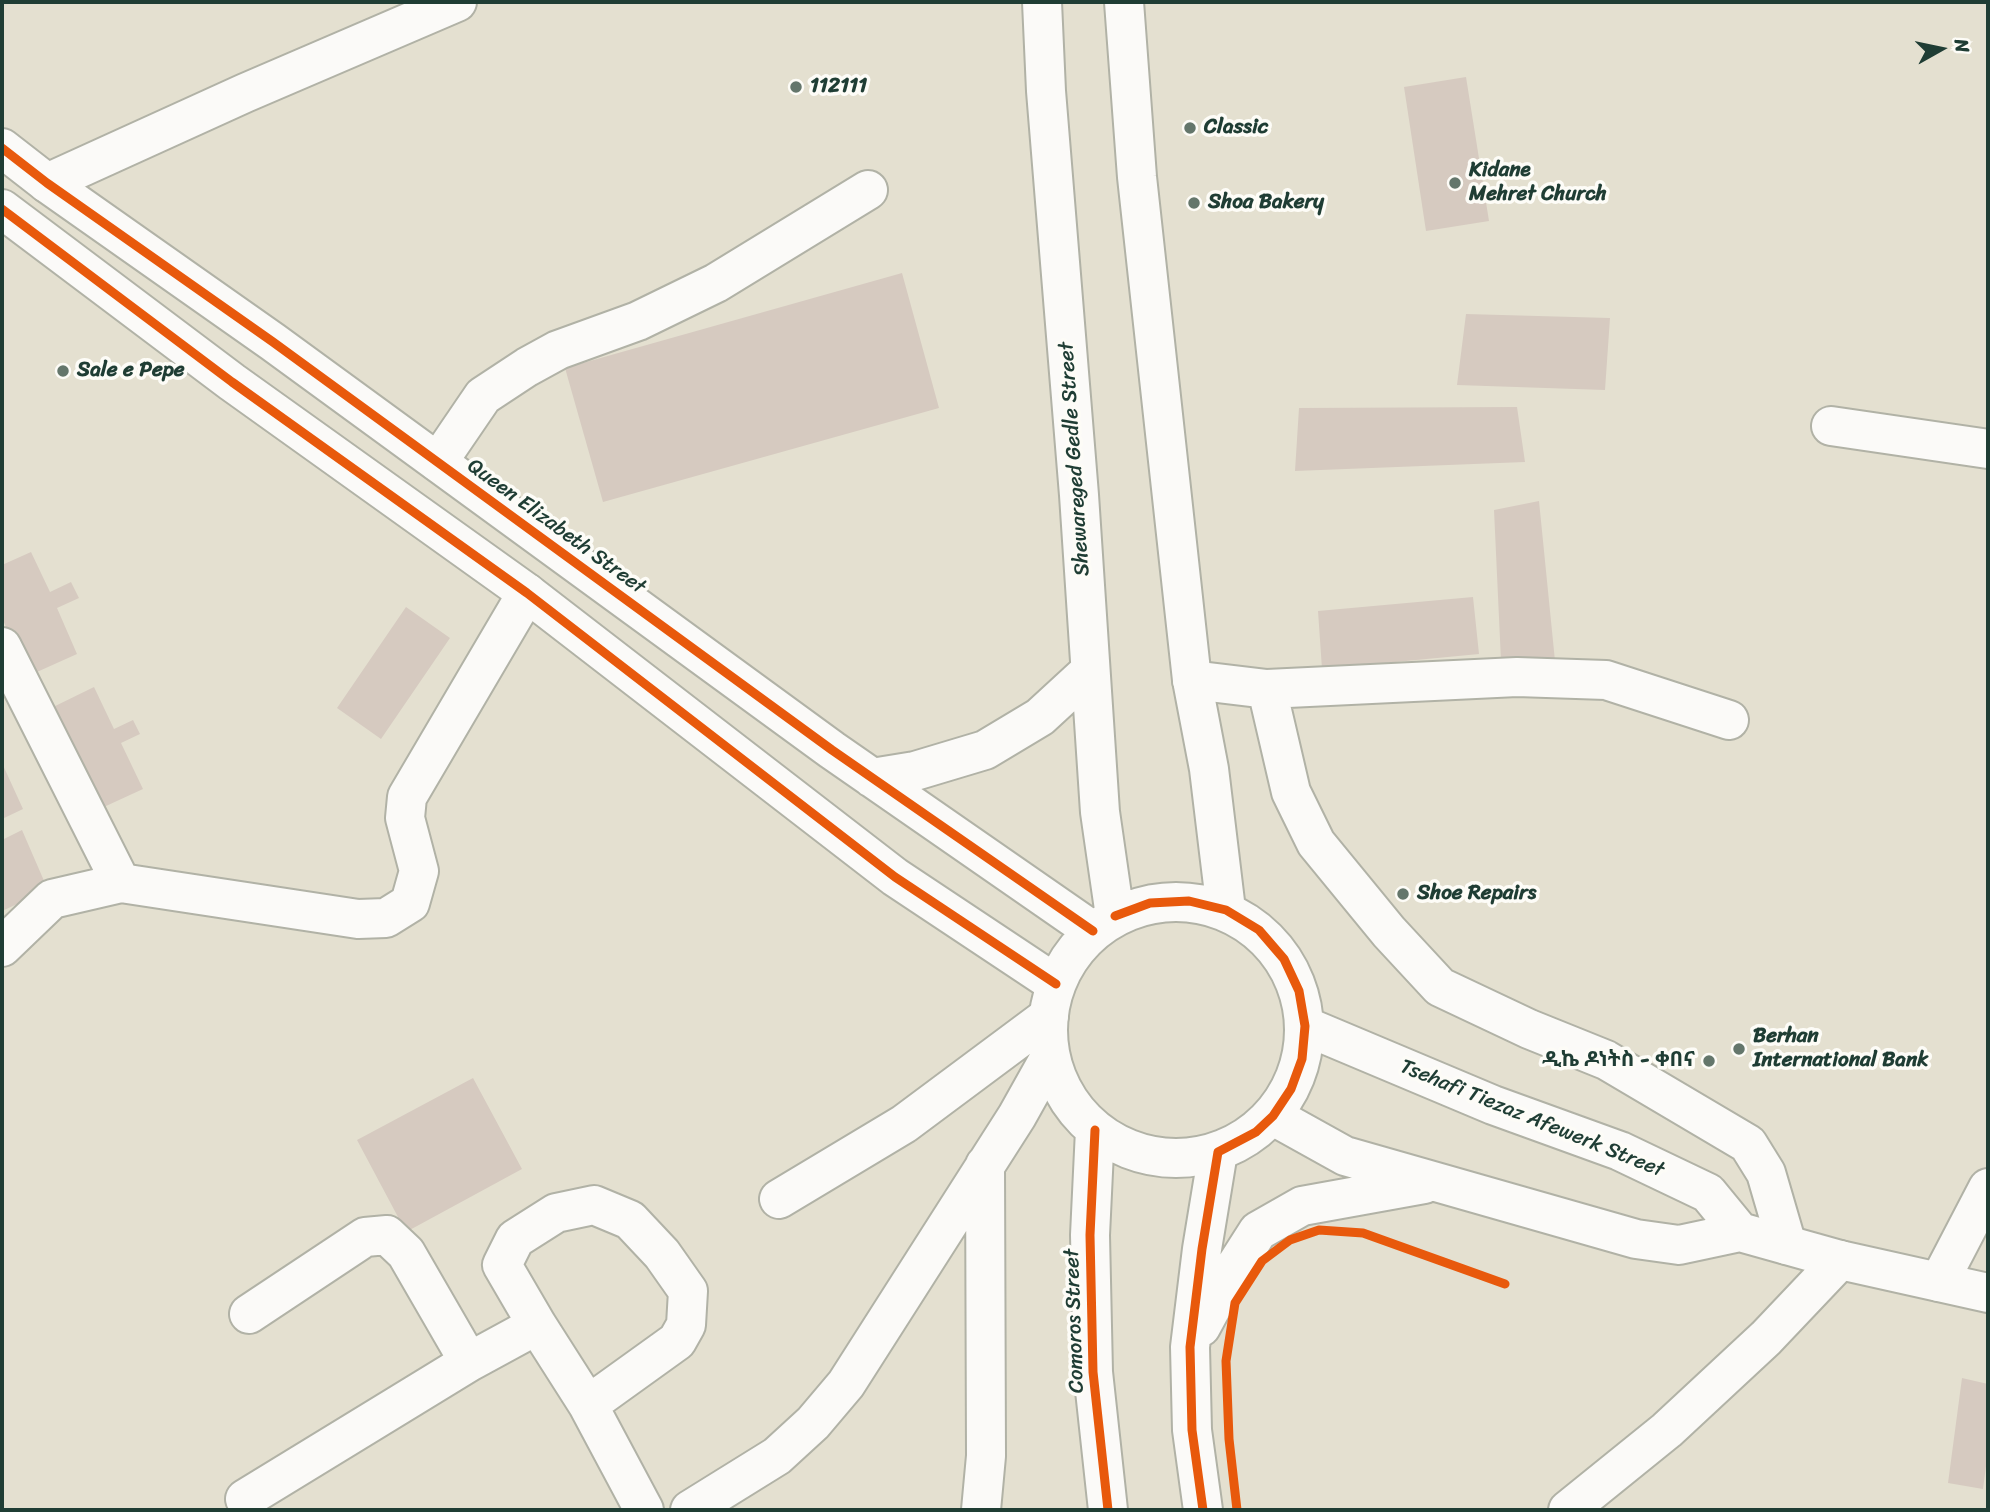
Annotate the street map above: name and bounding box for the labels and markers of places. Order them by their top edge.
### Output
place label: 112111 [810,74,867,100]
marker: 112111 [788,79,804,95]
place label: Classic [1204,115,1268,141]
marker: Classic [1182,120,1198,136]
place label: Kidane Mehret Church [1469,158,1607,208]
marker: Kidane Mehret Church [1447,175,1463,191]
place label: Shoa Bakery [1208,190,1324,216]
marker: Shoa Bakery [1186,195,1202,211]
place label: Sale e Pepe [77,358,185,384]
marker: Sale e Pepe [55,363,71,379]
place label: Shoe Repairs [1417,881,1536,907]
marker: Shoe Repairs [1395,886,1411,902]
place label: Berhan International Bank [1753,1024,1928,1074]
marker: Berhan International Bank [1731,1041,1747,1057]
place label: ዲኬ ዶነትስ - ቀበና [1542,1048,1695,1074]
marker: ዲኬ ዶነትስ - ቀበና [1701,1053,1717,1069]

